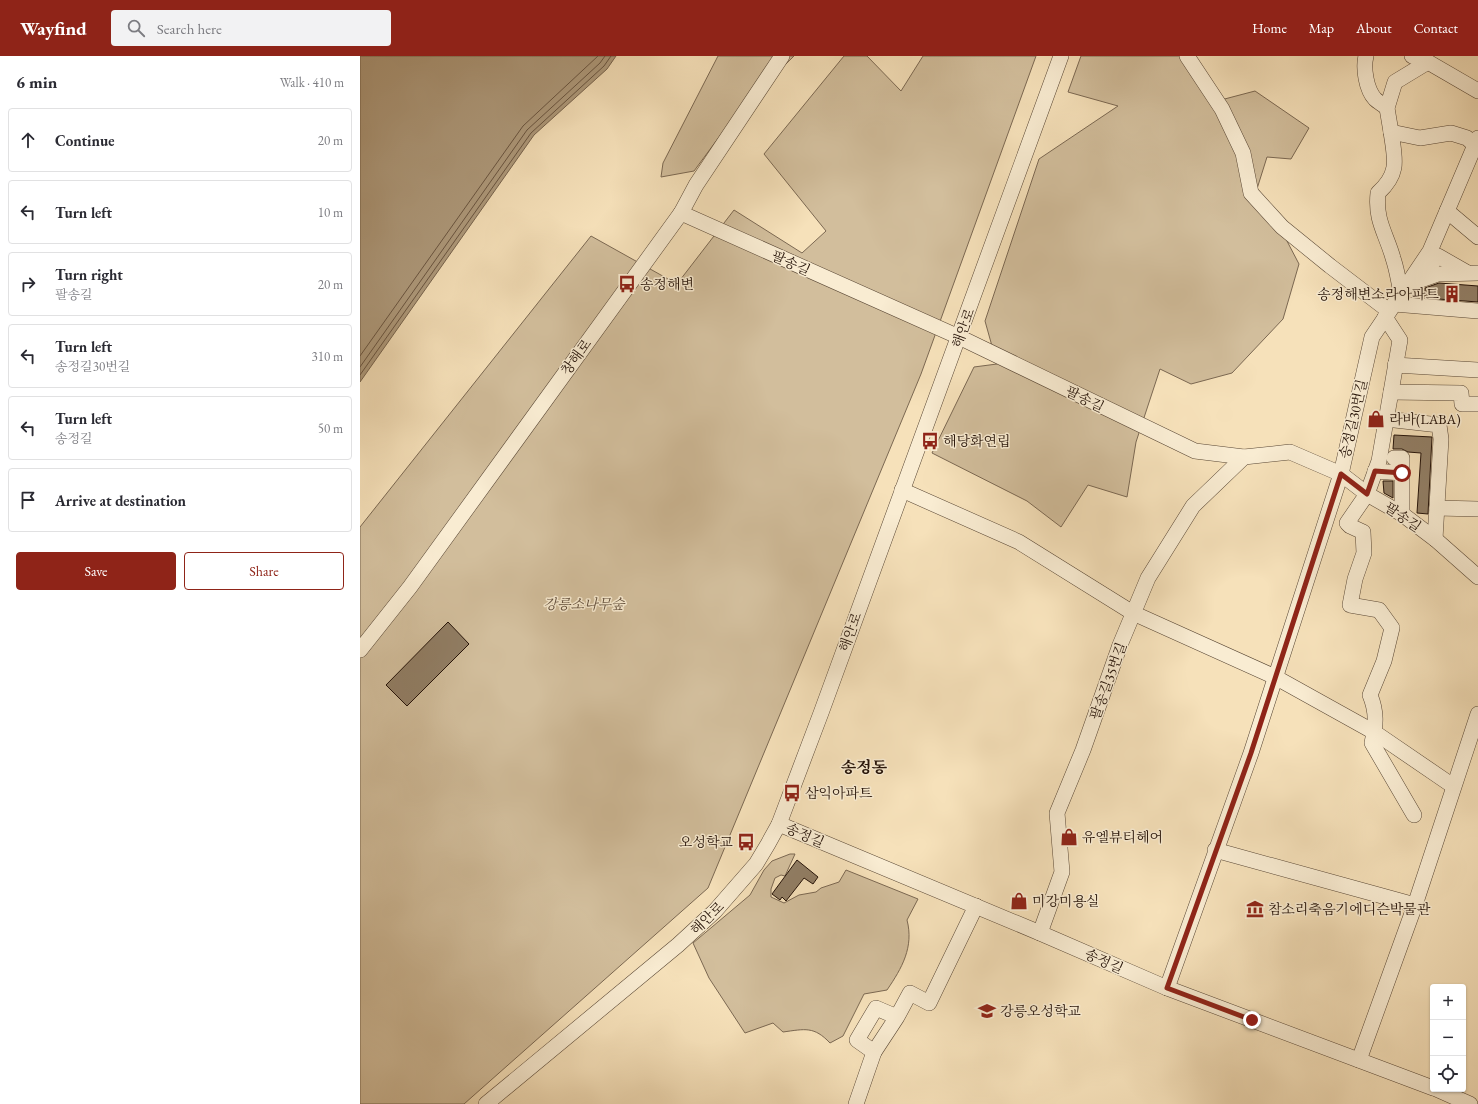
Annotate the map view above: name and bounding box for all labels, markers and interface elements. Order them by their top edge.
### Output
search box [111,10,391,46]
text: Wayfind [20,16,87,41]
icon: search [125,17,147,39]
text: Search here [157,19,222,38]
text: Home [1252,19,1287,37]
text: Map [1309,19,1334,37]
text: About [1356,19,1392,37]
text: Contact [1414,19,1458,37]
text: 6 min [16,71,57,93]
text: Walk · 410 m [280,74,344,91]
icon: ahead [17,129,39,151]
text: Continue [55,131,115,150]
text: 20 m [318,132,343,149]
icon: left [17,201,39,223]
text: Turn left [55,203,112,222]
text: 10 m [318,204,343,221]
street label: 팔송길 [769,247,813,279]
text: Turn right [55,265,123,284]
icon: right [17,273,39,295]
bus stop icon: 송정해변 [617,274,637,294]
place label: 송정해변 [640,275,694,293]
text: 20 m [318,276,343,293]
building icon: 송정해변소라아파트 [1442,284,1462,304]
place label: 송정해변소라아파트 [1317,285,1439,303]
text: 팔송길 [55,286,93,303]
street label: 해안로 [948,305,979,350]
street label: 창해로 [557,335,595,379]
text: Turn left [55,337,112,356]
icon: left [17,345,39,367]
text: 310 m [312,348,343,365]
text: 송정길30번길 [55,358,130,375]
street label: 송정길30번길 [1335,377,1371,461]
street label: 팔송길 [1063,382,1107,416]
text: Turn left [55,409,112,428]
shop icon: 라바(LABA) [1366,409,1386,429]
place label: 라바(LABA) [1389,410,1461,428]
icon: left [17,417,39,439]
text: 50 m [318,420,343,437]
text: 송정길 [55,430,93,447]
bus stop icon: 해당화연립 [920,431,940,451]
place label: 해당화연립 [943,432,1011,450]
route start [1393,464,1411,482]
icon: arrive [17,489,39,511]
text: Arrive at destination [55,491,186,510]
street label: 팔송길 [1381,498,1425,536]
button: Save [16,552,176,590]
button: Share [184,552,344,590]
park label: 강릉소나무숲 [543,595,626,613]
street label: 해안로 [835,609,866,654]
street label: 팔송길35번길 [1086,640,1130,722]
district label: 송정동 [841,757,888,778]
bus stop icon: 삼익아파트 [782,783,802,803]
place label: 삼익아파트 [805,784,873,802]
street label: 송정길 [783,819,827,851]
shop icon: 유엘뷰티헤어 [1059,827,1079,847]
place label: 유엘뷰티헤어 [1082,828,1163,846]
bus stop icon: 오성학교 [736,832,756,852]
place label: 오성학교 [679,833,733,851]
shop icon: 미강미용실 [1009,891,1029,911]
place label: 미강미용실 [1032,892,1100,910]
street label: 해안로 [686,897,728,939]
museum icon: 참소리축음기에디슨박물관 [1245,899,1265,919]
place label: 참소리축음기에디슨박물관 [1268,900,1431,918]
street label: 송정길 [1082,945,1126,977]
map controls [1430,984,1466,1092]
button: + [1430,984,1466,1020]
school or university icon: 강릉오성학교 [977,1001,997,1021]
place label: 강릉오성학교 [1000,1002,1082,1020]
route end [1243,1011,1261,1029]
button: − [1430,1020,1466,1056]
button: locate [1430,1056,1466,1092]

